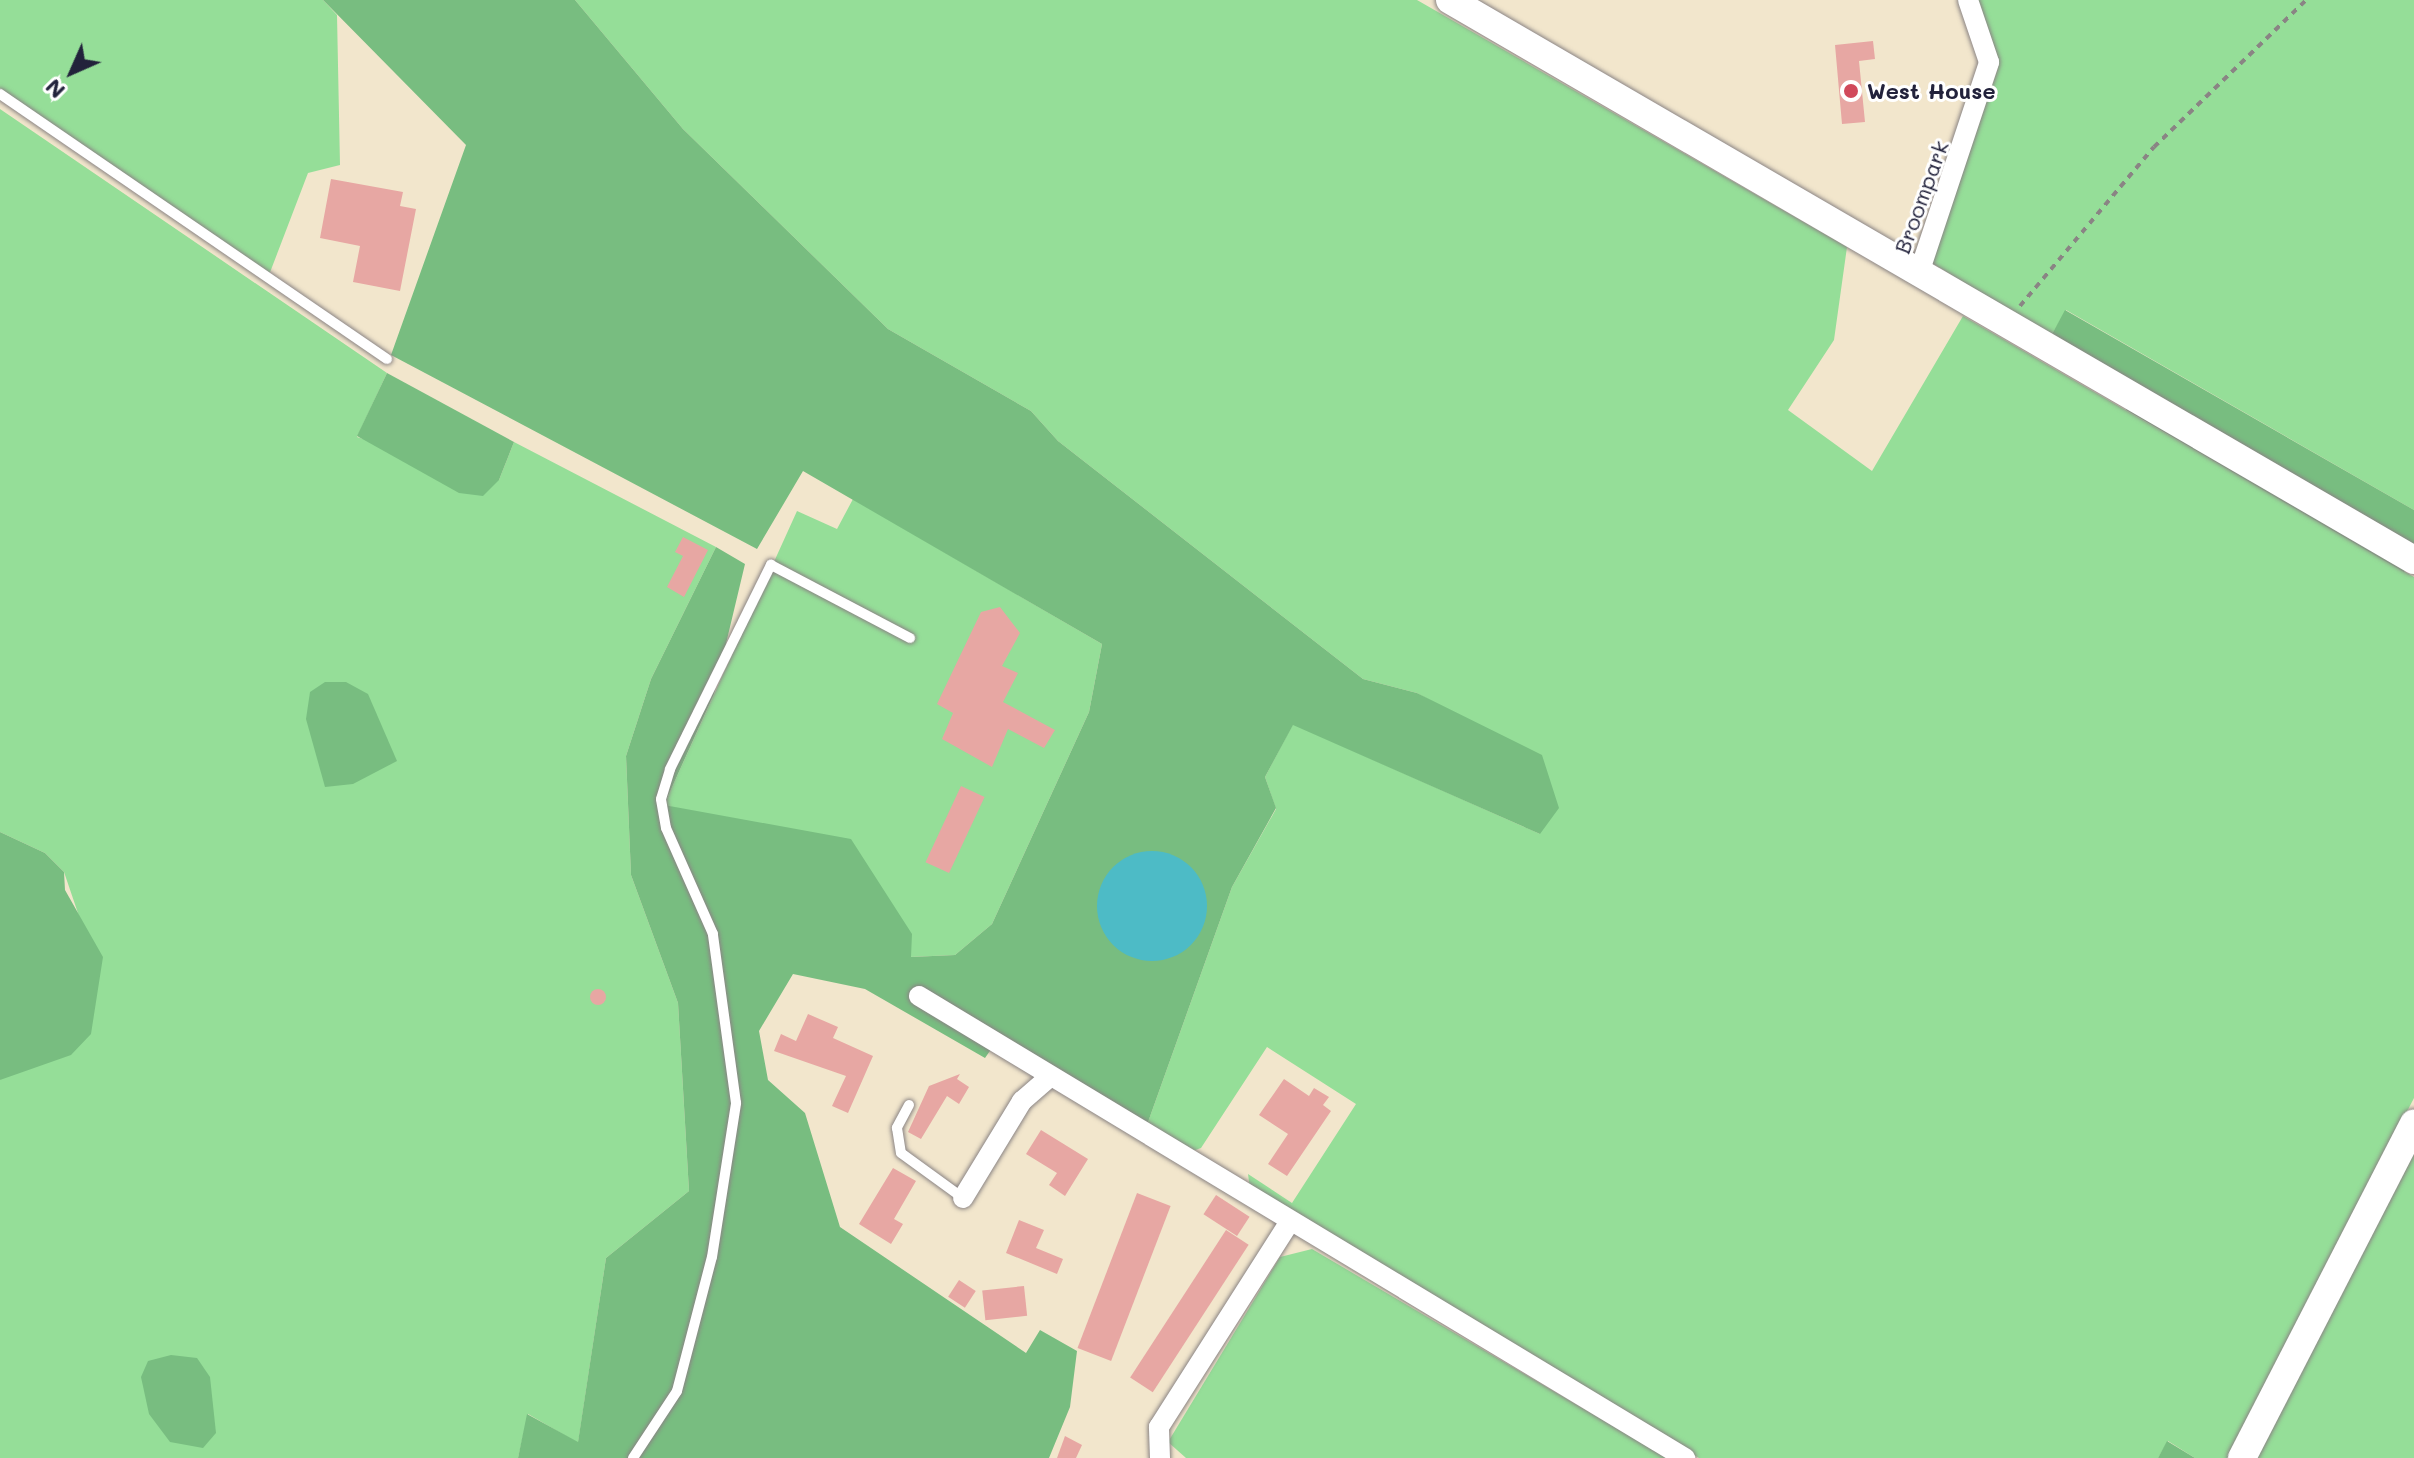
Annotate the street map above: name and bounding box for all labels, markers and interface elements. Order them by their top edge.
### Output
north arrow [32,32,112,112]
text: N [39,73,71,105]
place label: West House [1867,78,1996,104]
marker: West House [1842,82,1860,100]
street label: Broompark [1888,137,1954,257]

